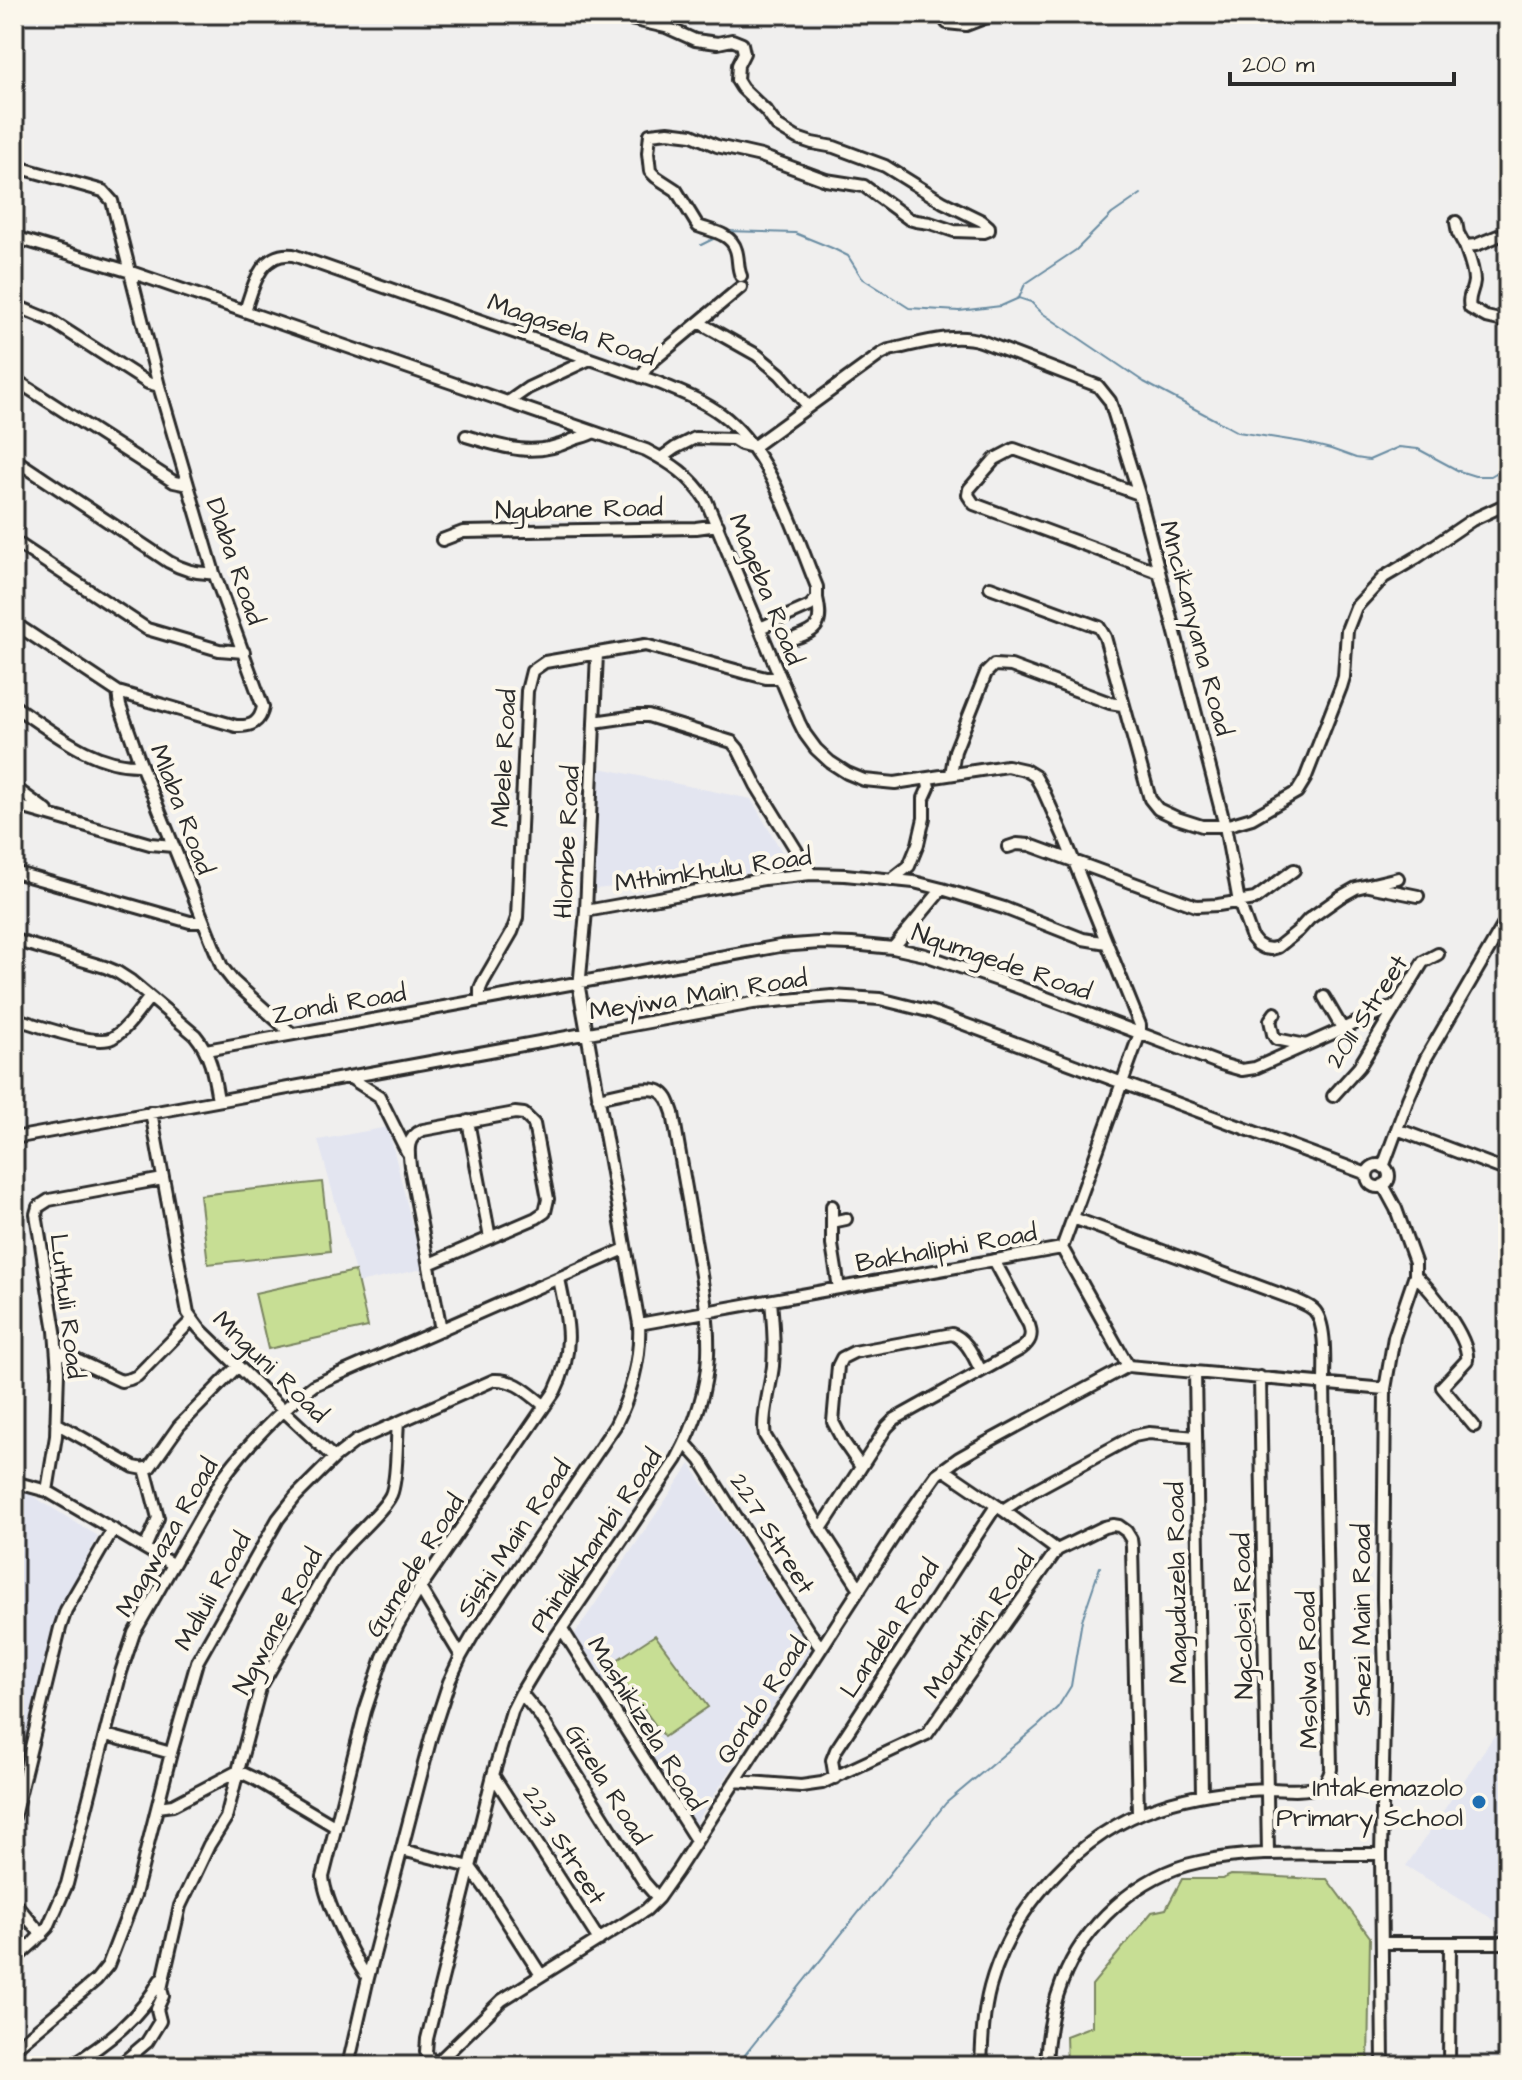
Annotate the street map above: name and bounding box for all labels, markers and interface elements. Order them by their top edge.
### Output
scale bar [1230,36,1454,86]
text: 200 m [1242,48,1315,82]
street label: Magasela Road [482,284,661,377]
street label: Ngubane Road [495,490,663,530]
street label: Dlaba Road [197,493,274,630]
street label: Mageba Road [718,508,813,671]
street label: Mncikanyana Road [1148,517,1242,740]
street label: Mbele Road [482,688,526,828]
street label: Mlaba Road [141,739,223,880]
street label: Hlombe Road [545,764,589,920]
street label: Mthimkhulu Road [612,838,814,902]
street label: Nqumgede Road [906,914,1096,1011]
street label: 2011 Street [1317,947,1417,1075]
street label: Meyiwa Main Road [587,960,810,1032]
street label: Zondi Road [269,975,409,1033]
street label: Bakhaliphi Road [853,1214,1040,1282]
street label: Luthuli Road [40,1231,94,1381]
street label: Mnguni Road [203,1302,336,1433]
street label: Phindikhambi Road [521,1442,671,1640]
street label: Magwaza Road [107,1451,229,1625]
street label: Sishi Main Road [448,1453,580,1624]
street label: 227 Street [721,1466,824,1601]
street label: Maguduzela Road [1157,1482,1199,1684]
street label: Gumede Road [356,1487,473,1644]
street label: Shezi Main Road [1344,1524,1380,1716]
street label: Mdluli Road [166,1526,260,1657]
street label: Ngcolosi Road [1224,1532,1264,1700]
street label: Ngwane Road [224,1542,333,1702]
street label: Mountain Road [914,1543,1043,1706]
street label: Landela Road [831,1552,948,1705]
street label: Msolwa Road [1289,1591,1327,1749]
street label: Mashikizela Road [578,1630,714,1817]
street label: Qondo Road [707,1630,816,1771]
street label: Gizela Road [556,1717,659,1852]
place label: Intakemazolo Primary School [1276,1770,1463,1838]
street label: 223 Street [513,1779,615,1912]
marker: Intakemazolo Primary School [1470,1793,1488,1811]

